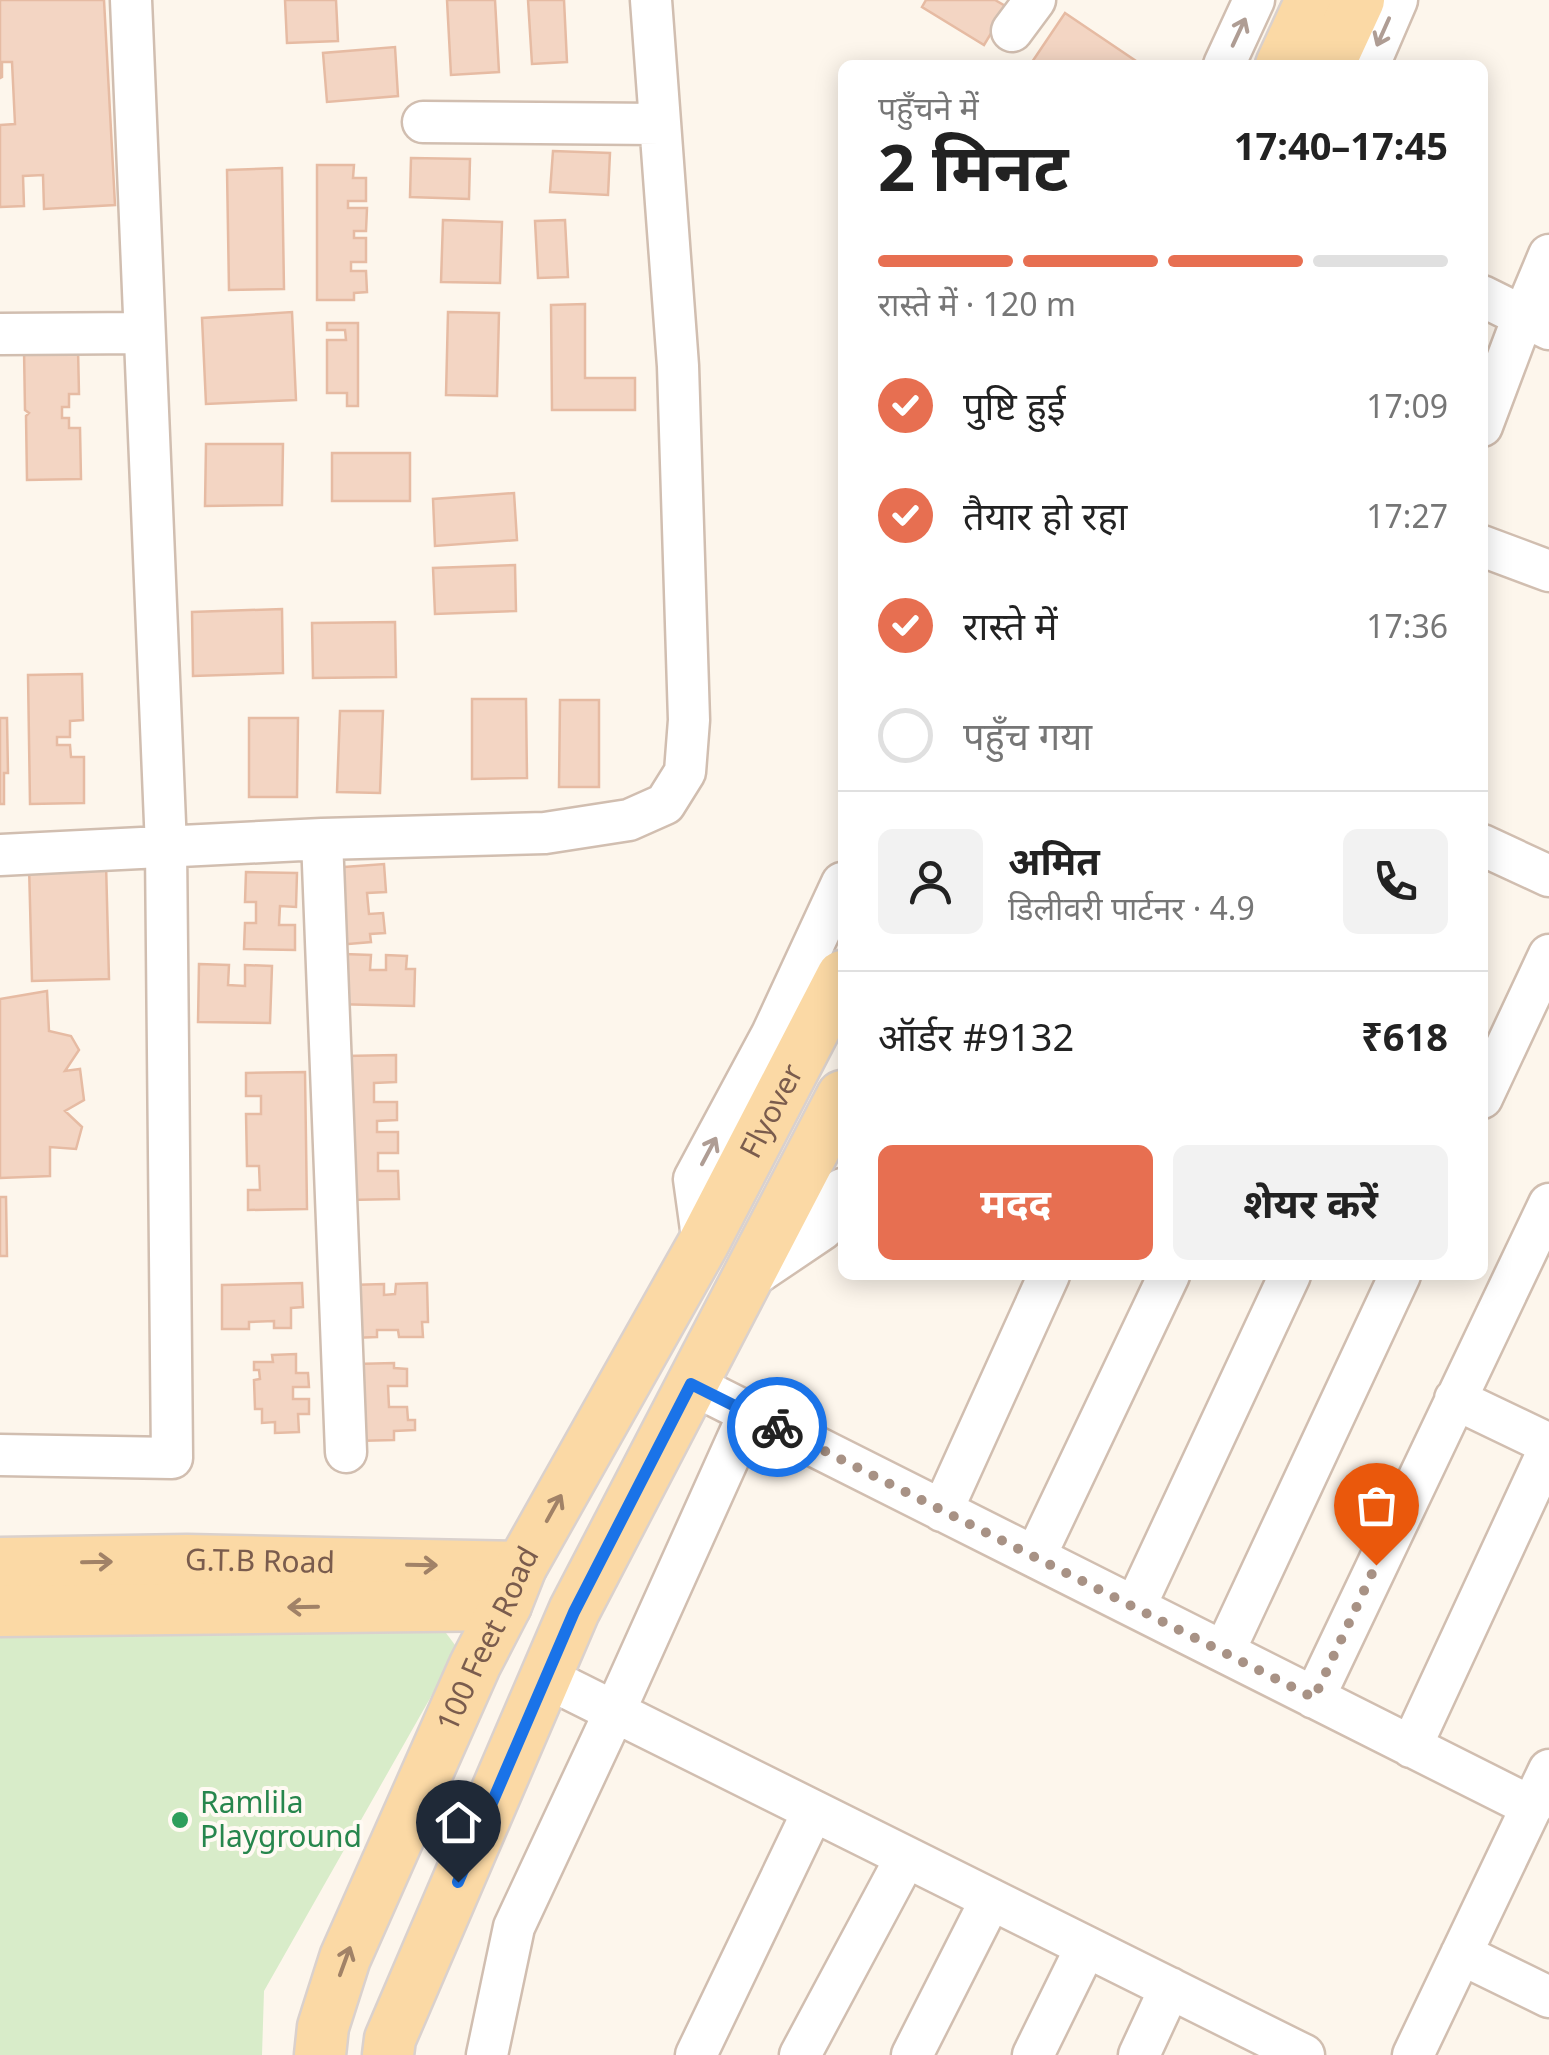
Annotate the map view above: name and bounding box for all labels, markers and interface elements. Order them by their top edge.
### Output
one-way arrow [1373,17,1391,47]
one-way arrow [1230,18,1249,48]
text: पहुँचने में [878,86,979,129]
text: 17:40–17:45 [1234,119,1448,171]
text: 2 मिनट [878,122,1069,210]
text: रास्ते में · 120 m [878,282,1076,325]
icon: check [878,378,933,433]
text: पुष्टि हुई [963,379,1065,431]
text: 17:09 [1366,384,1448,427]
icon: check [878,488,933,543]
text: तैयार हो रहा [963,489,1127,541]
text: 17:27 [1366,494,1448,537]
icon: check [878,598,933,653]
text: रास्ते में [963,599,1057,651]
text: 17:36 [1366,604,1448,647]
text: पहुँच गया [963,709,1092,761]
button: person [878,829,983,934]
button: phone [1343,829,1448,934]
text: अमित [1008,834,1100,886]
text: डिलीवरी पार्टनर · 4.9 [1008,886,1255,929]
text: ऑर्डर #9132 [878,1010,1074,1062]
text: ₹618 [1361,1010,1448,1062]
street label: Flyover [729,1056,812,1165]
one-way arrow [700,1137,720,1166]
button: मदद [878,1145,1153,1260]
button: शेयर करें [1173,1145,1448,1260]
courier [727,1377,827,1477]
icon: bike [750,1400,805,1455]
pin [1334,1463,1419,1566]
icon: bag [1349,1478,1404,1533]
one-way arrow [545,1493,565,1523]
street label: G.T.B Road [184,1538,335,1582]
street label: 100 Feet Road [426,1539,547,1738]
one-way arrow [81,1552,113,1571]
one-way arrow [406,1556,438,1574]
one-way arrow [288,1598,320,1617]
pin [416,1780,501,1883]
place label: Ramlila Playground [200,1781,362,1856]
icon: home [431,1795,486,1850]
marker: Ramlila Playground [169,1809,191,1831]
one-way arrow [337,1947,355,1978]

